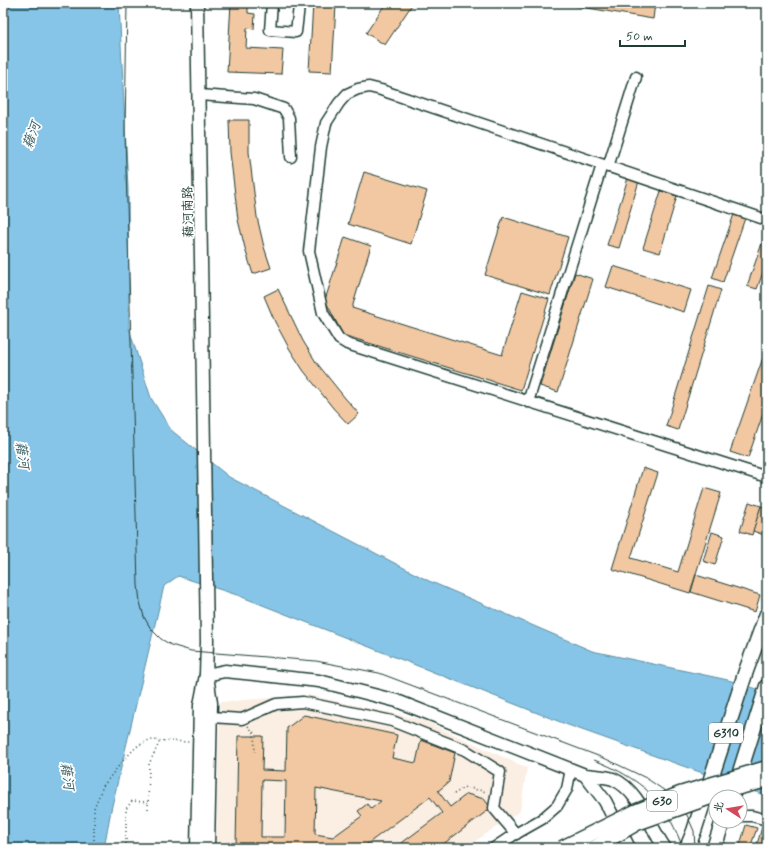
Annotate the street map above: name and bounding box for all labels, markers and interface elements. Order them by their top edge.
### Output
scale bar [620,22,685,48]
text: 50 m [626,29,653,45]
water label: 藉河 [19,117,46,152]
street label: 藉河南路 [180,186,197,238]
water label: 藉河 [11,440,33,472]
road number: G310 [709,723,743,743]
water label: 藉河 [56,761,78,793]
north arrow [708,789,748,829]
road number: G30 [647,791,677,811]
text: 北 [711,800,727,814]

